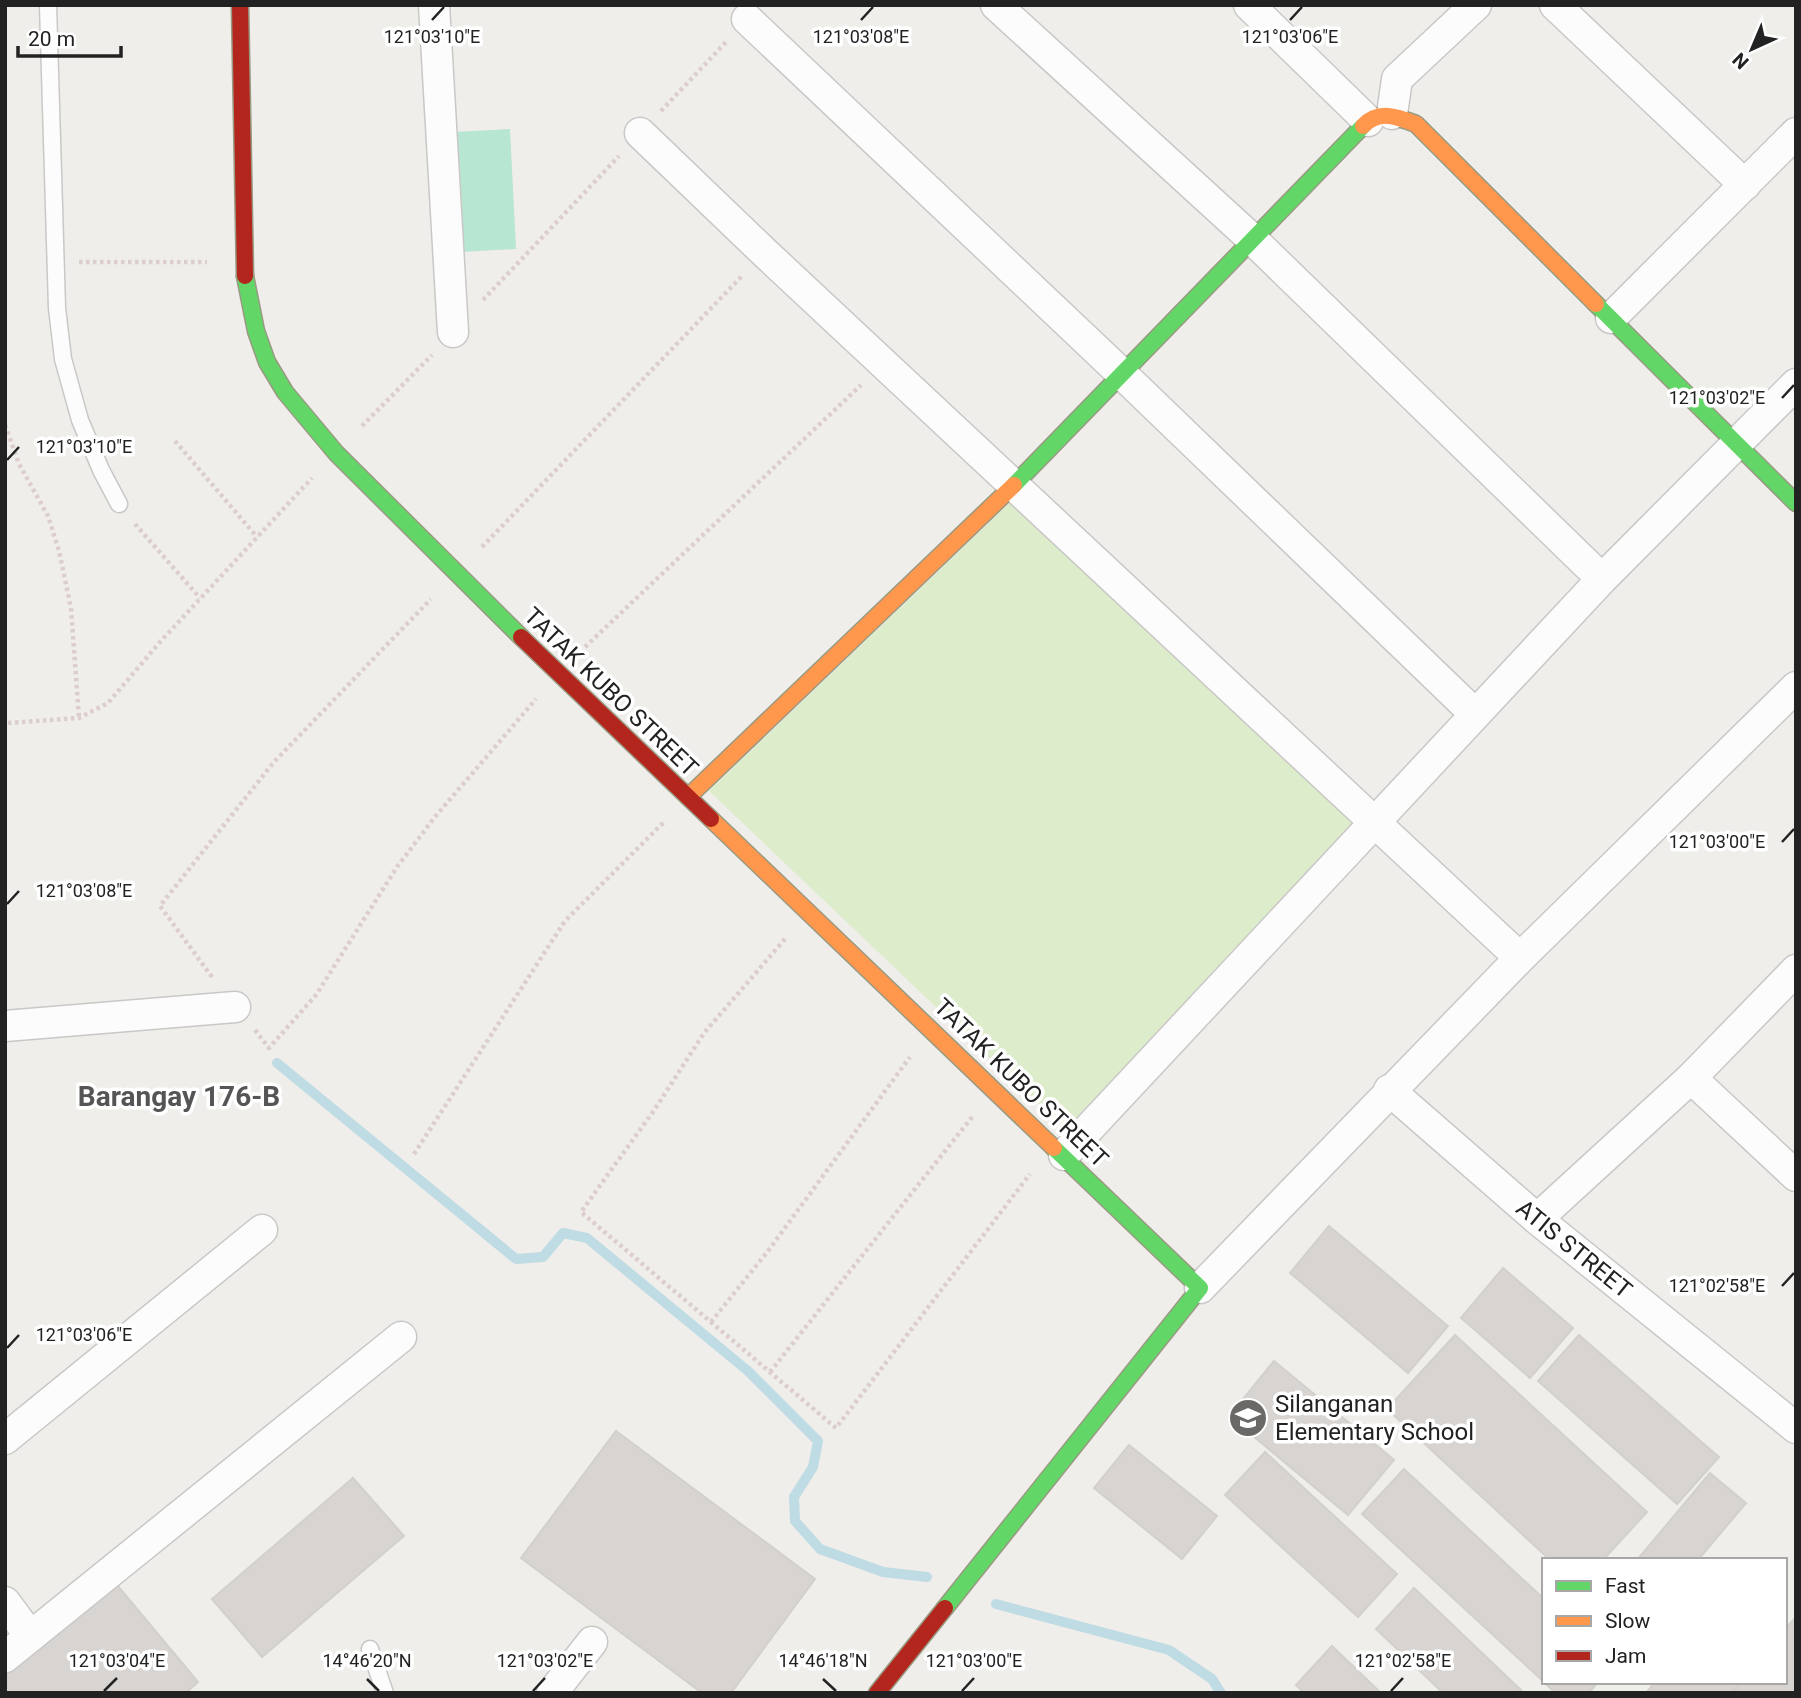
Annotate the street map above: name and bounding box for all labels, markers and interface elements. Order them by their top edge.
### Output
scale bar [18,14,121,58]
north arrow [1717,14,1787,84]
text: 121°03'10"E [384,26,480,47]
text: 121°03'08"E [813,26,909,47]
text: 121°03'06"E [1242,26,1338,47]
text: 20 m [28,27,75,51]
text: N [1728,48,1753,74]
text: 121°03'02"E [1669,387,1765,408]
text: 121°03'10"E [36,436,132,457]
street label: TATAK KUBO STREET [518,602,704,782]
text: 121°03'00"E [1669,831,1765,852]
text: 121°03'08"E [36,880,132,901]
street label: TATAK KUBO STREET [928,993,1114,1173]
district label: Barangay 176-B [78,1080,280,1113]
street label: ATIS STREET [1511,1194,1637,1304]
text: 121°02'58"E [1669,1275,1765,1296]
text: 121°03'06"E [36,1324,132,1345]
place label: Silanganan Elementary School [1275,1390,1474,1446]
school or university icon: Silanganan Elementary School [1227,1397,1269,1439]
legend [1542,1558,1787,1684]
text: Fast [1605,1574,1646,1598]
text: Slow [1605,1609,1651,1633]
text: Jam [1605,1644,1646,1668]
text: 121°03'04"E [69,1650,165,1671]
text: 14°46'20"N [322,1650,412,1671]
text: 121°03'02"E [497,1650,593,1671]
text: 14°46'18"N [778,1650,868,1671]
text: 121°03'00"E [926,1650,1022,1671]
text: 121°02'58"E [1355,1650,1451,1671]

